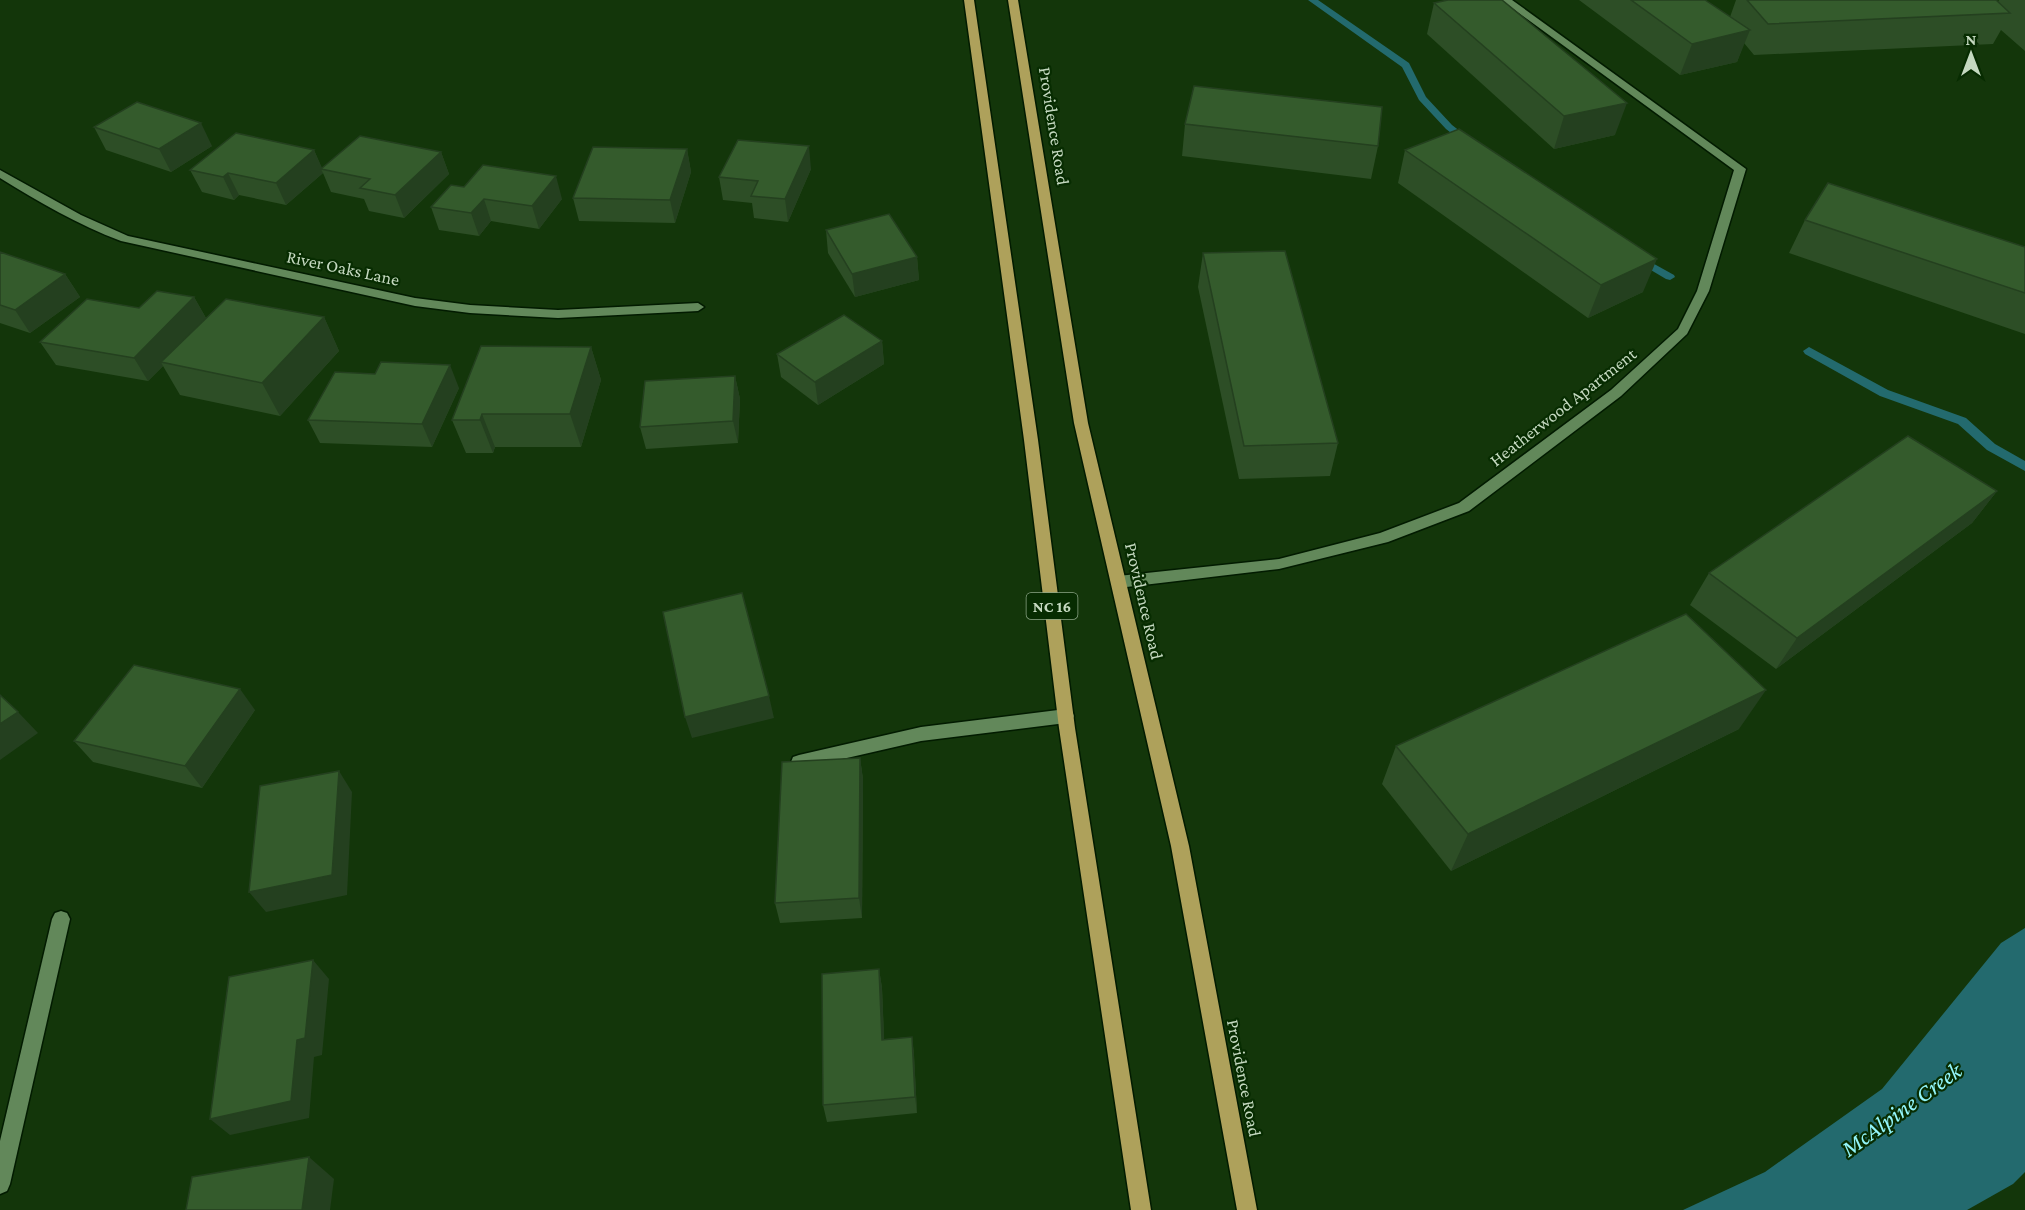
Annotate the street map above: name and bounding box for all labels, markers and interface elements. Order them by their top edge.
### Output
north arrow [1941,24,2001,84]
text: N [1966,31,1977,48]
street label: Providence Road [1035,66,1073,187]
street label: River Oaks Lane [285,246,401,290]
street label: Heatherwood Apartment [1486,343,1641,470]
street label: Providence Road [1121,541,1167,662]
road number: NC 16 [1026,593,1078,619]
street label: Providence Road [1223,1018,1265,1139]
water label: McAlpine Creek [1835,1055,1968,1162]

